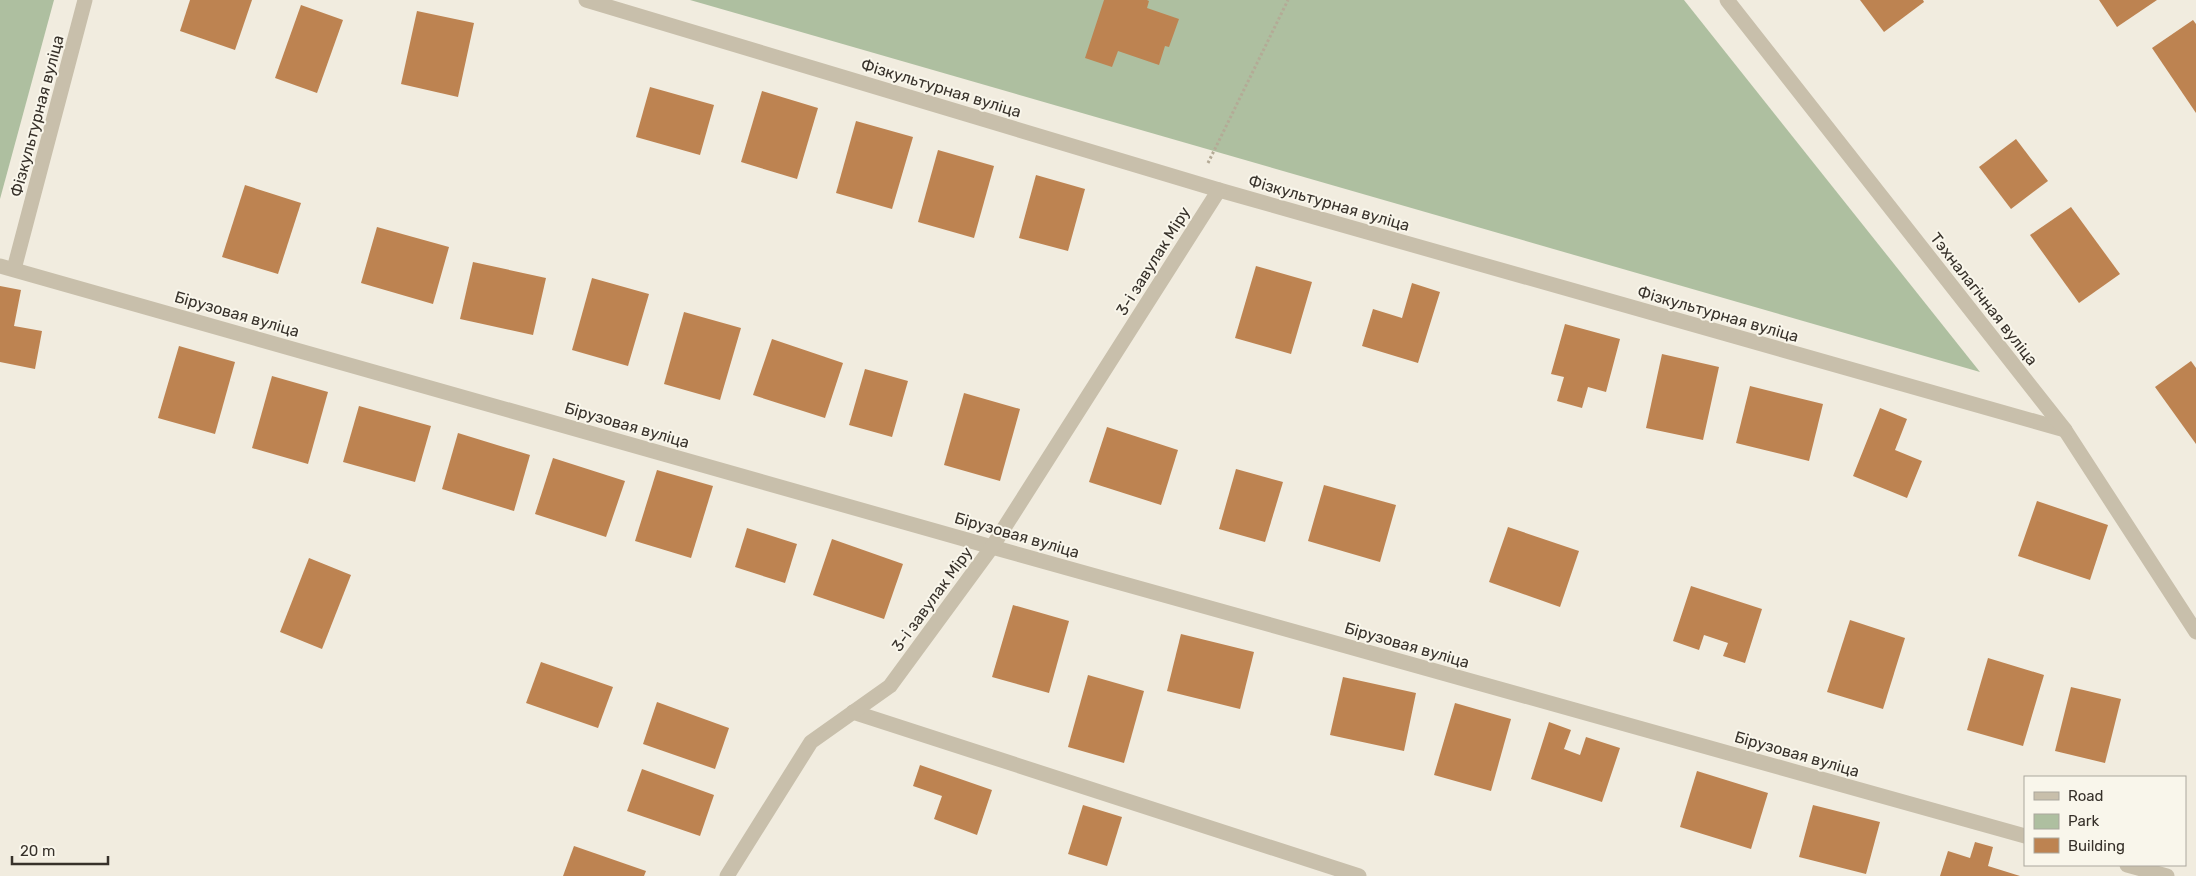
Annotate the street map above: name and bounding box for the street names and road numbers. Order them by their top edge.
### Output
street label: Фізкультурная вуліца [6,33,68,199]
street label: Фізкультурная вуліца [858,55,1024,121]
street label: Фізкультурная вуліца [1246,171,1412,235]
street label: 3-і завулак Міру [1112,203,1194,319]
street label: Тэхналагічная вуліца [1926,229,2042,369]
street label: Фізкультурная вуліца [1635,282,1801,346]
street label: Бірузовая вуліца [172,287,302,341]
street label: Бірузовая вуліца [562,398,692,452]
street label: Бірузовая вуліца [952,508,1082,562]
street label: 3-і завулак Міру [888,543,976,655]
street label: Бірузовая вуліца [1342,618,1472,672]
street label: Бірузовая вуліца [1732,727,1862,781]

